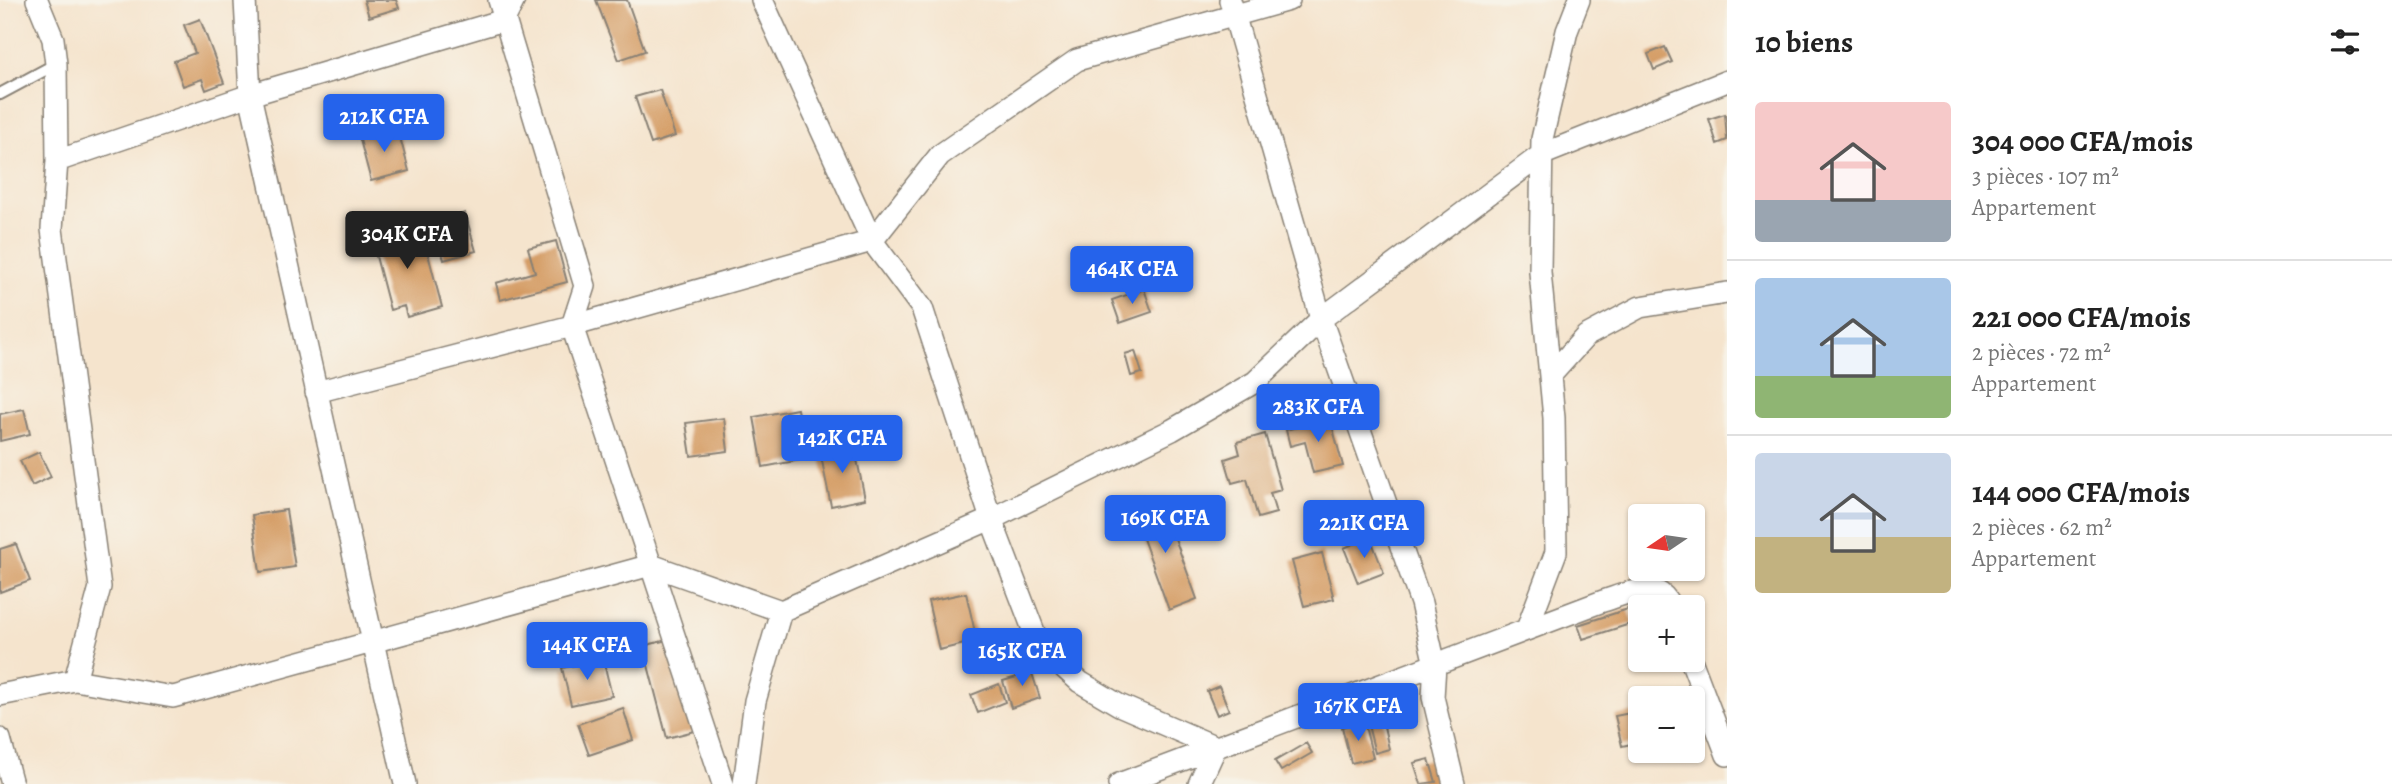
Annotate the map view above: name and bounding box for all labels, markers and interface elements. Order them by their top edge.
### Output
text: 10 biens [1755,22,1853,62]
icon: filters [2326,23,2364,61]
pin: 212K CFA [312,94,456,154]
text: 212K CFA [339,101,429,132]
text: 304 000 CFA/mois [1972,121,2193,161]
icon: home [1811,130,1895,214]
text: 3 pièces · 107 m² [1972,161,2119,192]
text: Appartement [1972,192,2096,223]
pin: 304K CFA [335,212,479,271]
text: 304K CFA [361,218,453,249]
pin: 464K CFA [1060,246,1204,306]
text: 464K CFA [1086,253,1178,284]
text: 221 000 CFA/mois [1972,297,2191,337]
icon: home [1811,306,1895,390]
text: 2 pièces · 72 m² [1972,337,2111,368]
text: Appartement [1972,368,2096,399]
pin: 283K CFA [1246,384,1390,444]
text: 283K CFA [1272,391,1364,422]
pin: 142K CFA [770,416,914,475]
text: 142K CFA [797,422,887,453]
text: 144 000 CFA/mois [1972,472,2190,512]
icon: home [1811,481,1895,565]
pin: 169K CFA [1093,496,1237,555]
pin: 221K CFA [1292,500,1436,560]
text: 169K CFA [1121,502,1209,533]
north arrow [1628,504,1704,581]
map controls [1628,504,1705,763]
text: 221K CFA [1319,507,1409,538]
text: 2 pièces · 62 m² [1972,512,2112,543]
text: Appartement [1972,543,2096,574]
button: + [1628,595,1705,672]
pin: 144K CFA [515,622,659,682]
pin: 165K CFA [950,628,1094,688]
text: 144K CFA [543,629,631,660]
text: 165K CFA [978,635,1066,666]
pin: 167K CFA [1286,684,1430,743]
button: − [1628,686,1705,763]
text: 167K CFA [1314,690,1402,721]

